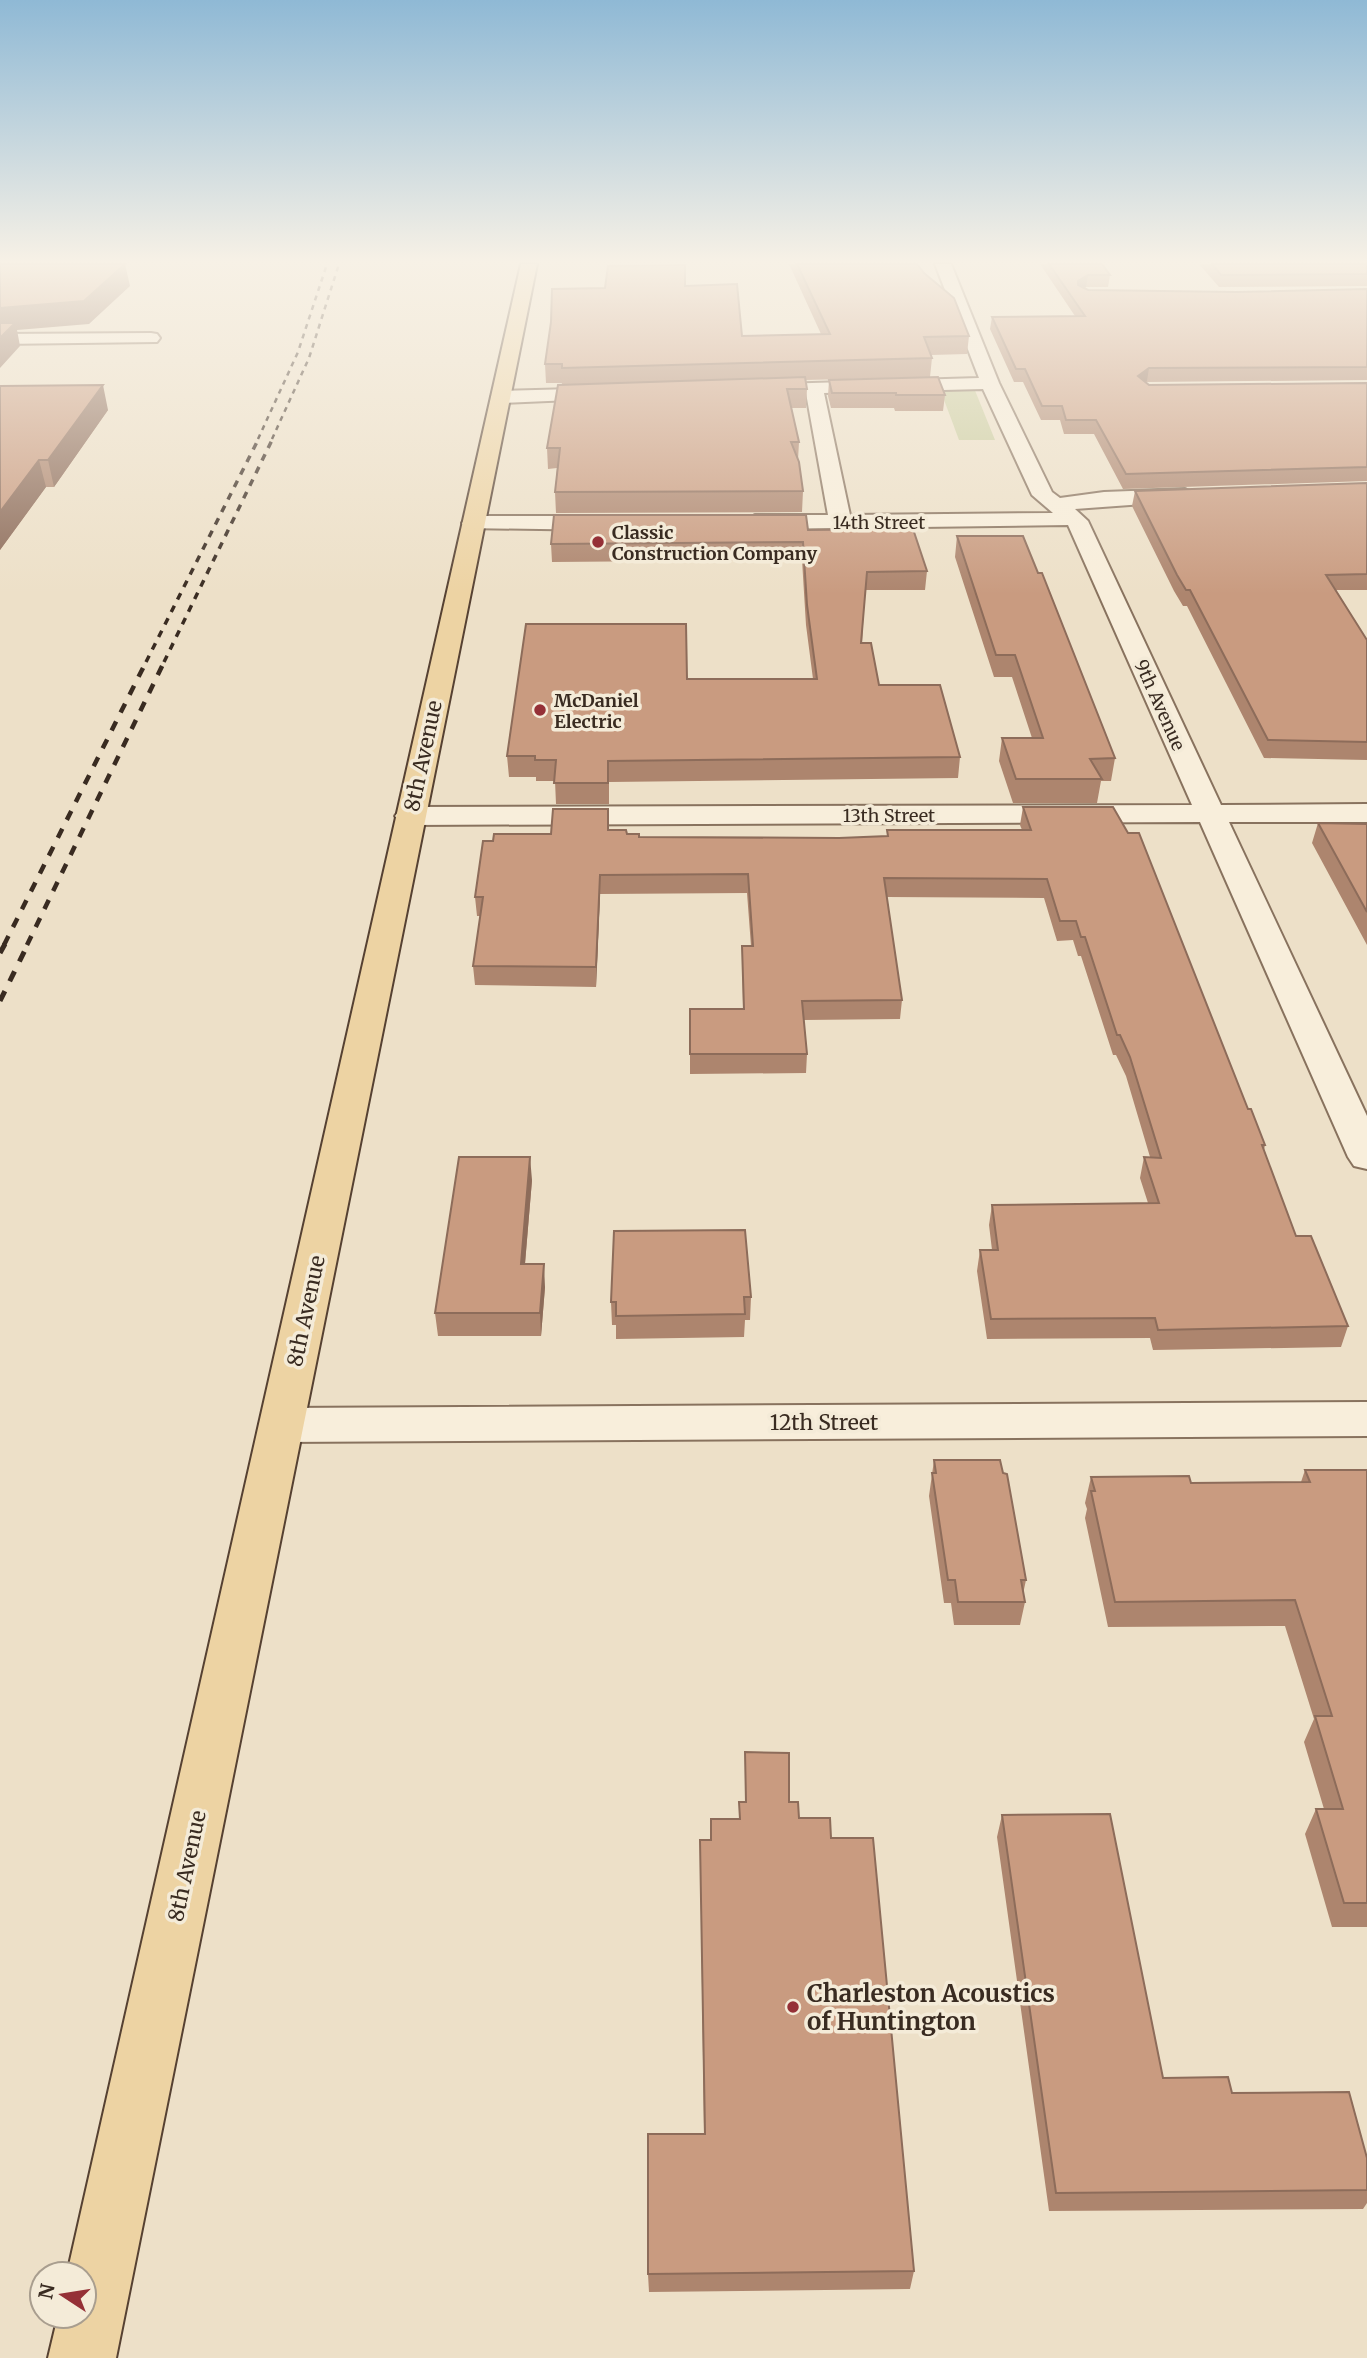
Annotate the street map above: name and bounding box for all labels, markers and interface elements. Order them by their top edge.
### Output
street label: 14th Street [833,511,925,534]
place label: Classic Construction Company [612,521,817,565]
marker: Classic Construction Company [590,534,606,550]
street label: 9th Avenue [1130,656,1190,754]
place label: McDaniel Electric [554,689,639,733]
street label: 8th Avenue [398,698,448,814]
marker: McDaniel Electric [532,702,548,718]
street label: 13th Street [843,804,935,827]
street label: 8th Avenue [281,1253,331,1369]
street label: 12th Street [770,1409,878,1436]
street label: 8th Avenue [162,1808,212,1924]
place label: Charleston Acoustics of Huntington [807,1978,1055,2037]
marker: Charleston Acoustics of Huntington [785,1999,801,2015]
north arrow [28,2260,98,2330]
text: N [33,2282,60,2301]

